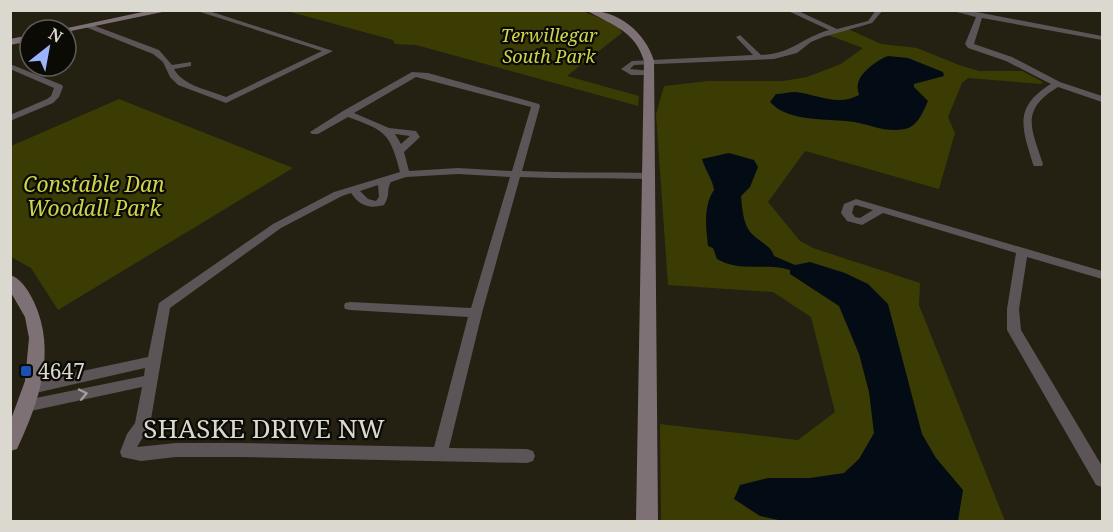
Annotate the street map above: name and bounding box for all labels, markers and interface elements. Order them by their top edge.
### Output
north arrow [18,18,78,78]
text: N [45,22,67,48]
park label: Terwillegar South Park [501,23,598,68]
park label: Constable Dan Woodall Park [23,170,165,222]
place label: 4647 [38,357,85,385]
marker: 4647 [19,364,33,378]
one-way arrow [78,388,88,401]
street label: SHASKE DRIVE NW [143,410,385,446]

